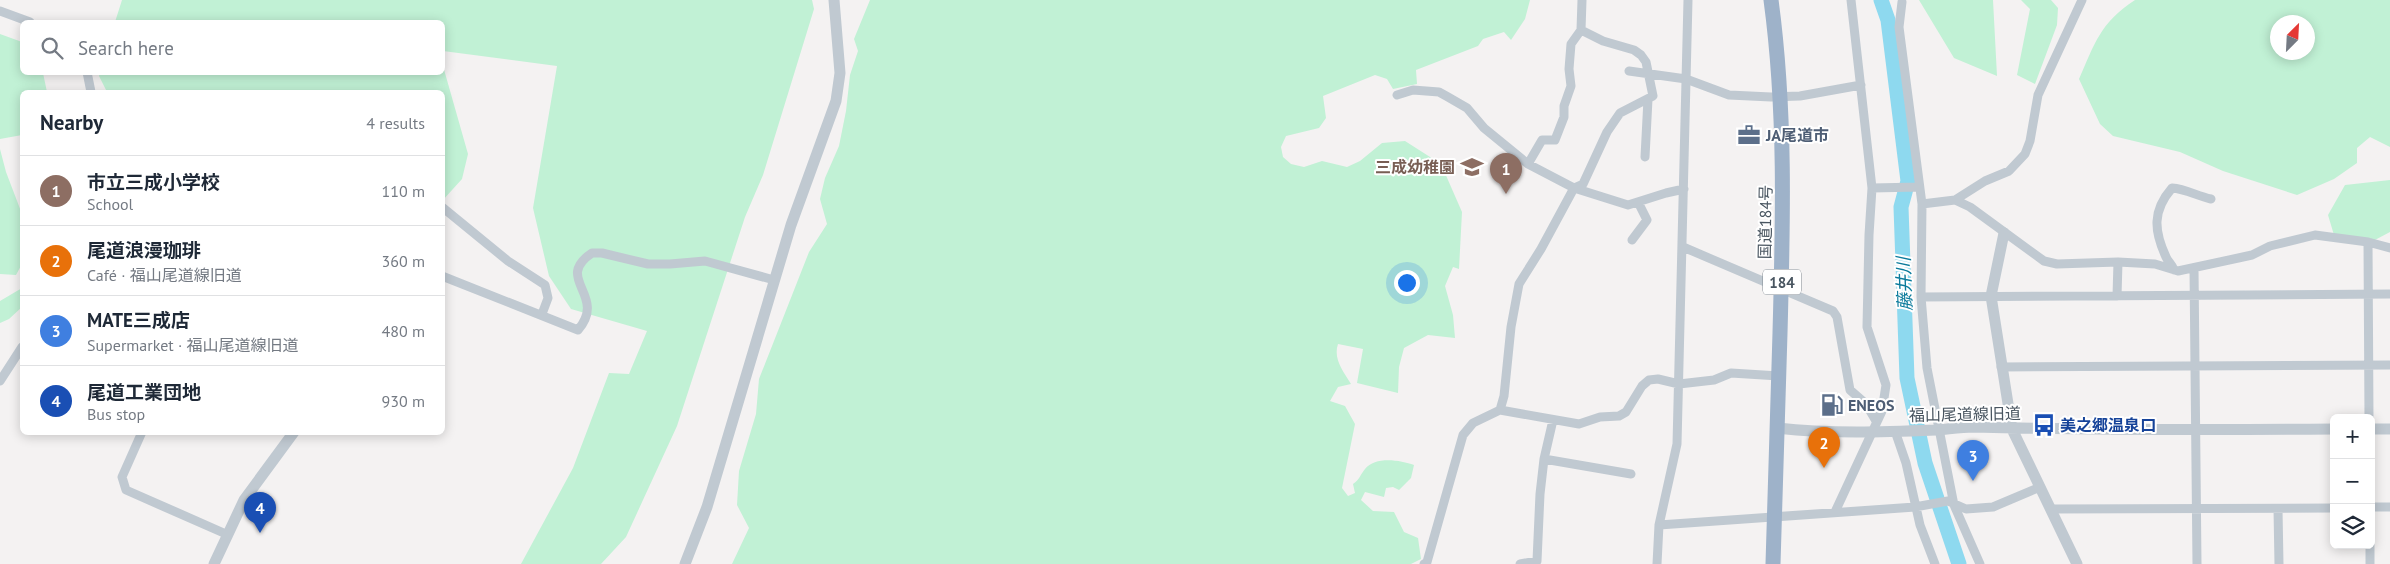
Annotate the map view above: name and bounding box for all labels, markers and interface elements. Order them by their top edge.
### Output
north arrow [2270,15,2315,60]
search box [20,20,445,75]
icon: search [38,34,66,62]
text: Search here [78,36,174,60]
text: Nearby [40,109,103,136]
text: 4 results [366,113,425,133]
office icon: JA尾道市 [1736,122,1762,148]
place label: JA尾道市 [1765,125,1829,145]
pin: 1 [1490,153,1522,194]
school or university icon: 三成幼稚園 [1459,154,1485,180]
place label: 三成幼稚園 [1375,157,1455,177]
text: 市立三成小学校 [87,170,220,194]
text: 1 [51,181,61,201]
text: 110 m [382,181,425,201]
street label: 国道184号 [1754,185,1776,259]
text: School [87,194,133,214]
text: 尾道浪漫珈琲 [87,238,201,262]
text: 2 [51,251,61,271]
text: 360 m [382,251,425,271]
water label: 藤井川 [1891,255,1916,311]
text: Café · 福山尾道線旧道 [87,265,242,285]
your location [1394,270,1420,296]
road number: 184 [1763,270,1801,294]
text: MATE三成店 [87,308,190,332]
text: 3 [51,321,61,341]
text: 480 m [382,321,425,341]
text: Supermarket · 福山尾道線旧道 [87,335,299,355]
text: 尾道工業団地 [87,380,201,404]
text: 4 [51,391,61,411]
text: 930 m [382,391,425,411]
fuel station icon: ENEOS [1819,392,1845,418]
place label: ENEOS [1848,395,1894,415]
street label: 福山尾道線旧道 [1909,403,2021,425]
text: Bus stop [87,404,145,424]
bus stop icon: 美之郷温泉口 [2031,412,2057,438]
map controls [2330,414,2375,549]
button: + [2330,414,2375,459]
place label: 美之郷温泉口 [2060,415,2156,435]
pin: 2 [1808,427,1840,468]
pin: 3 [1957,440,1989,481]
button: − [2330,459,2375,504]
pin: 4 [244,492,276,533]
button: layers [2330,504,2375,549]

